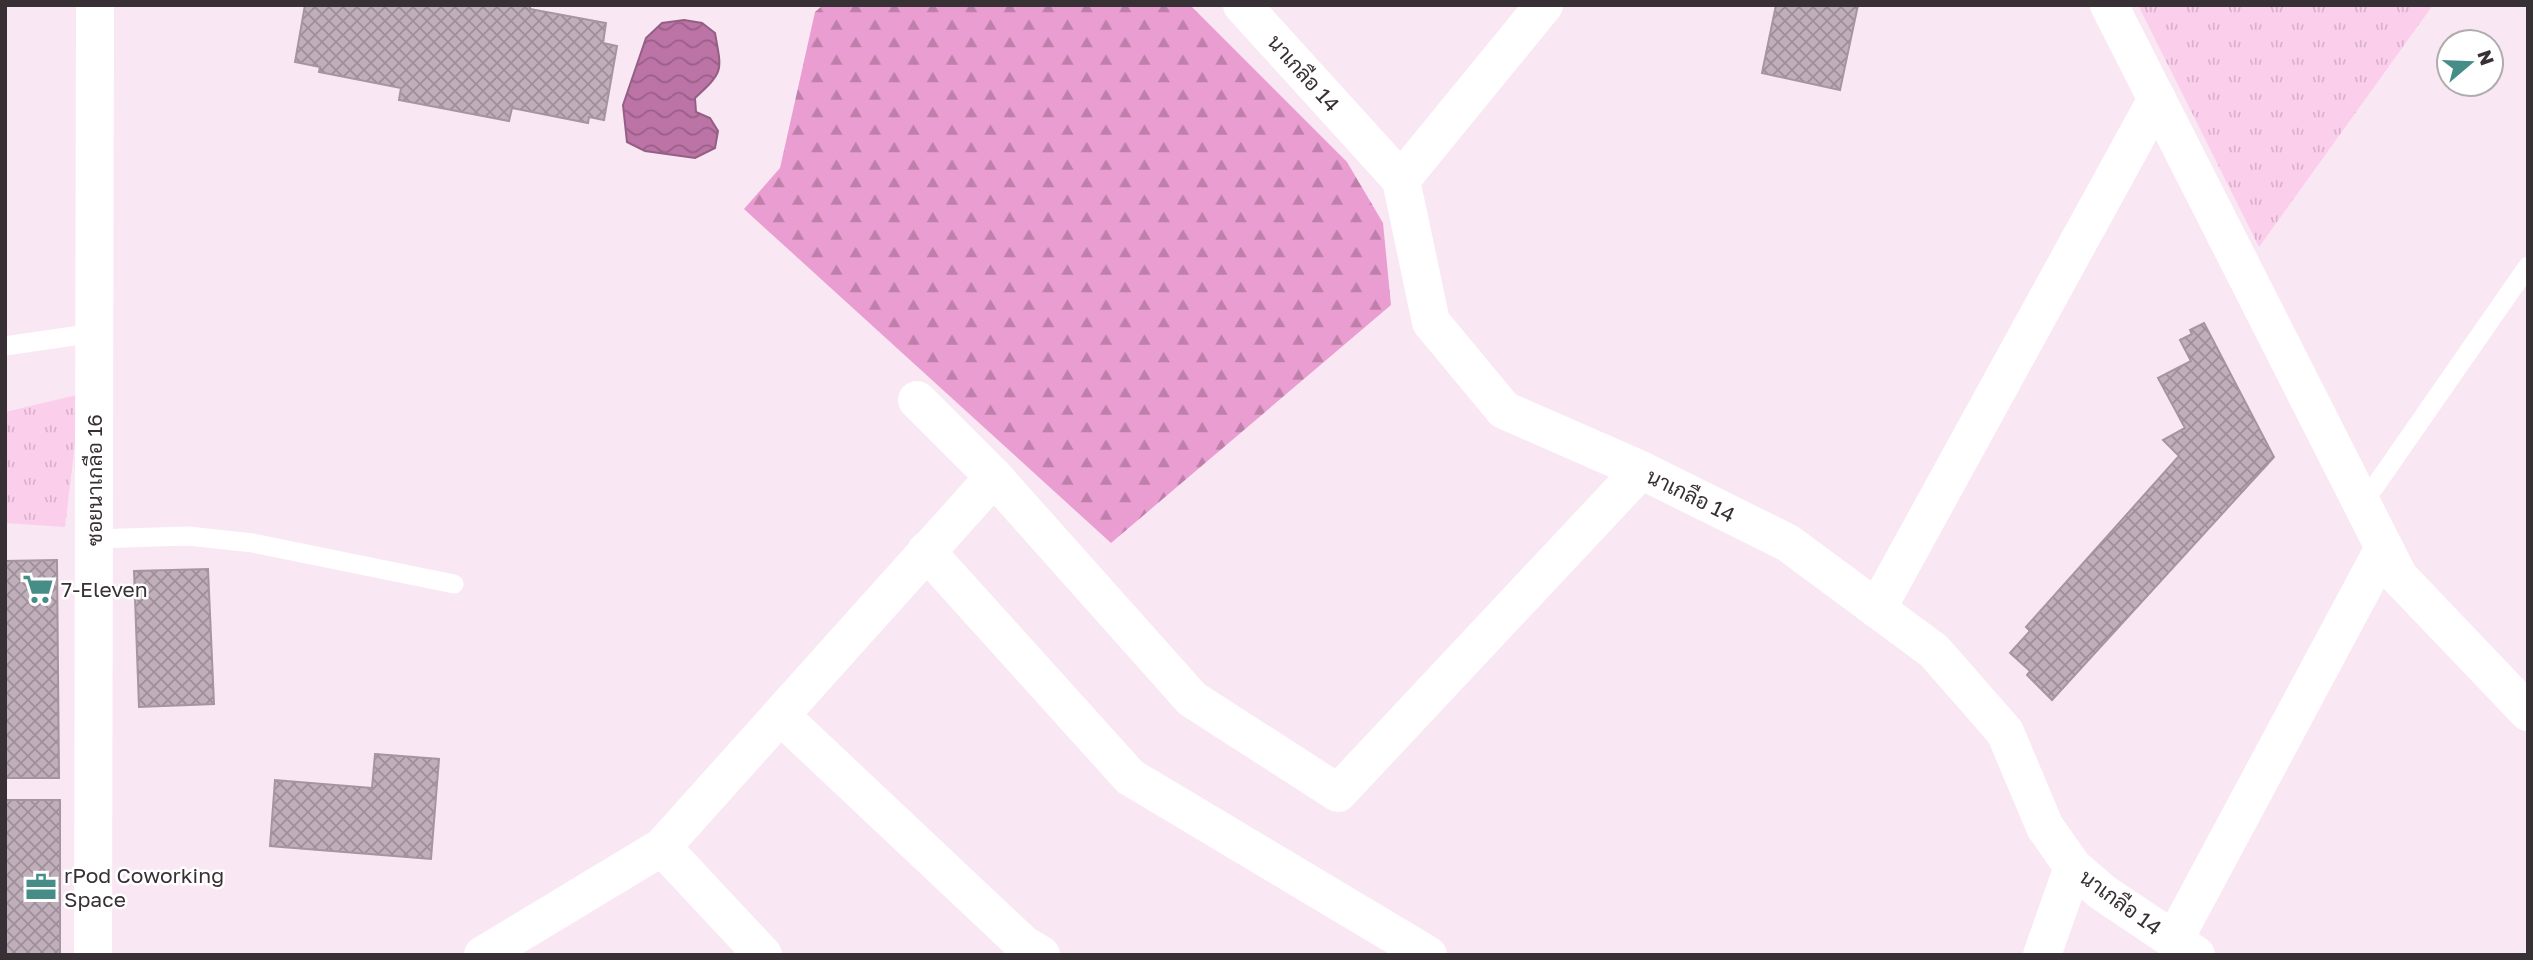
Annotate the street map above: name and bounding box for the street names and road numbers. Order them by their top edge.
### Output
street label: นาเกลือ 14 [1263,29,1345,117]
street label: ซอยนาเกลือ 16 [81,414,107,546]
street label: นาเกลือ 14 [1643,463,1739,527]
street label: นาเกลือ 14 [2075,864,2167,940]

